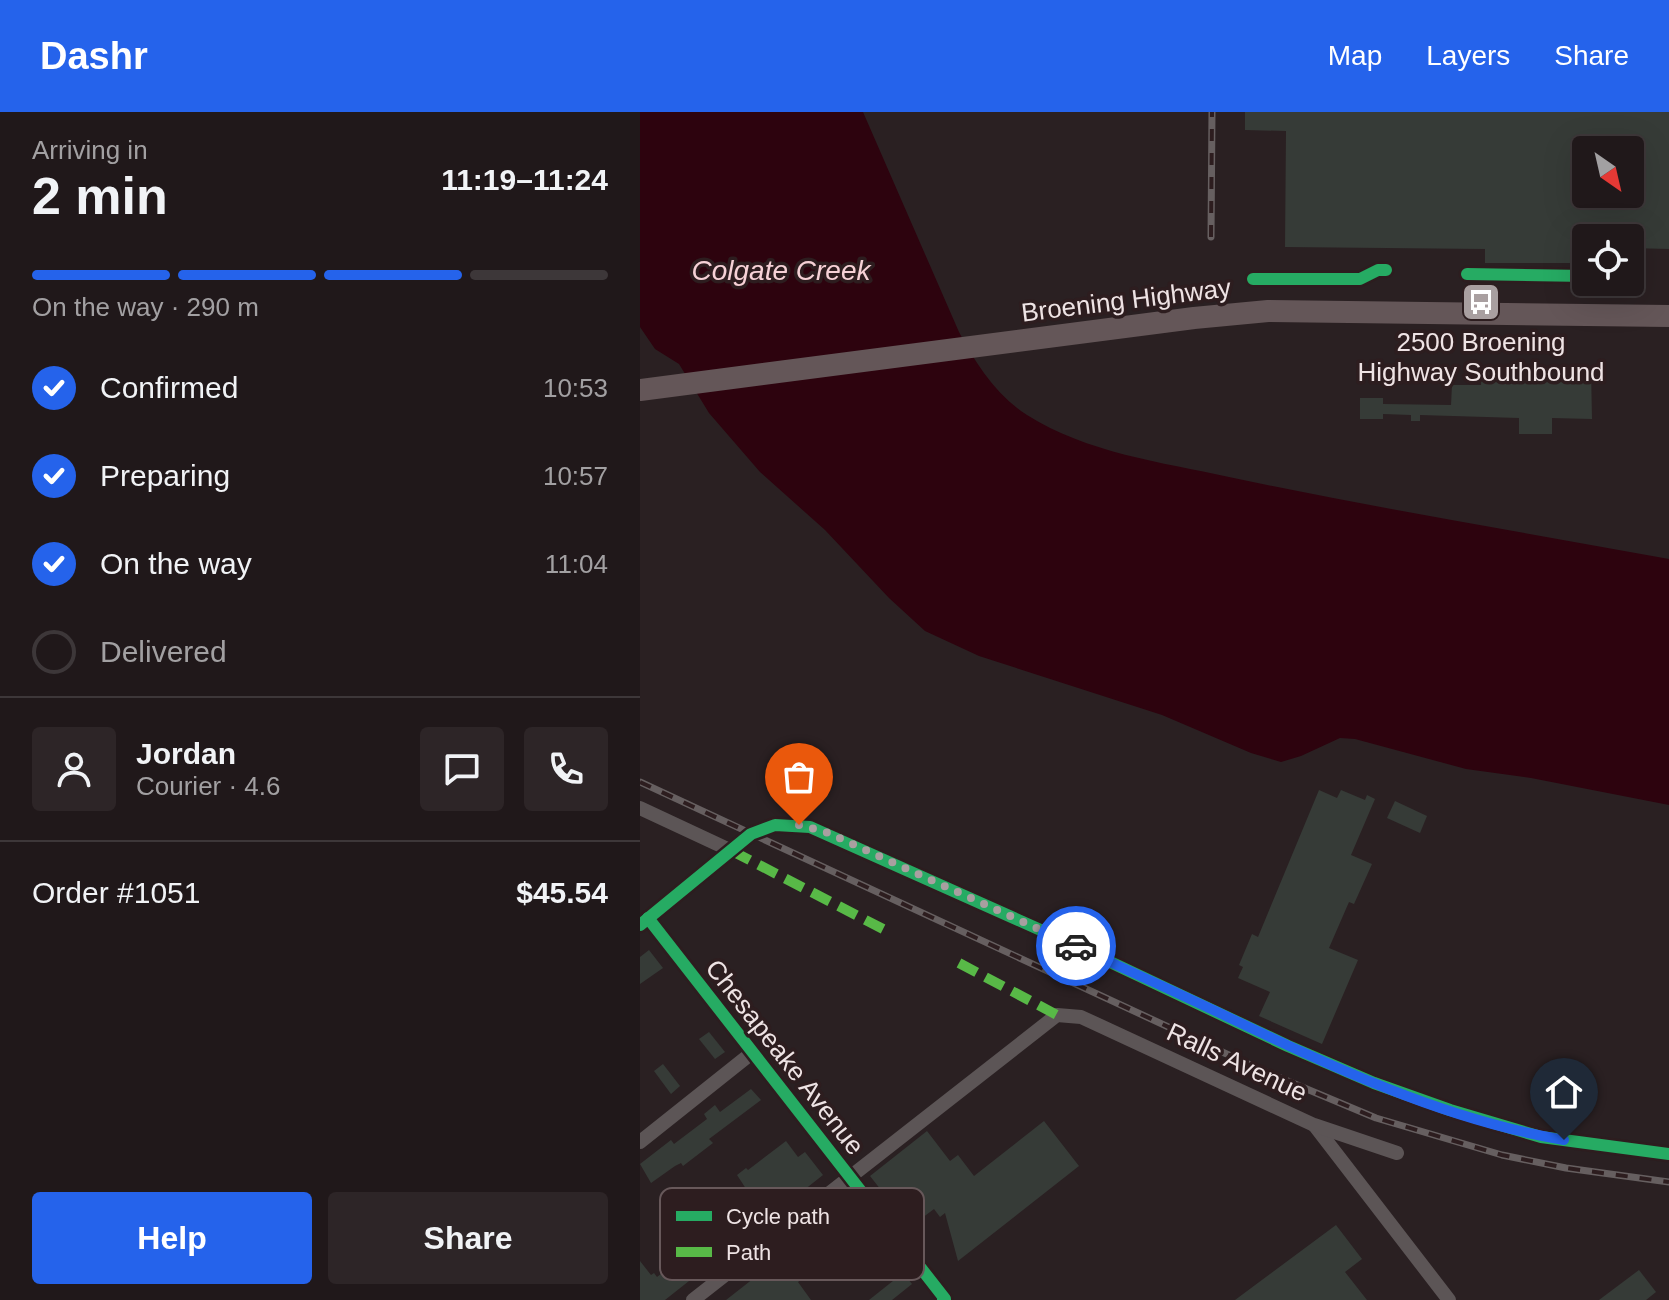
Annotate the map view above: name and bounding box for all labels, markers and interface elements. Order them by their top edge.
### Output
text: Dashr [40,35,148,77]
text: Map [1328,40,1382,71]
text: Layers [1426,40,1510,71]
text: Share [1554,40,1629,71]
text: Arriving in [32,135,148,165]
north arrow [1572,136,1644,208]
map controls [1572,136,1644,296]
text: 11:19–11:24 [441,163,608,196]
text: 2 min [32,167,168,225]
button: locate [1572,224,1644,296]
water label: Colgate Creek [692,255,872,286]
street label: Broening Highway [1019,272,1233,328]
bus stop icon: 2500 Broening Highway Southbound [1460,281,1502,323]
text: On the way · 290 m [32,292,259,322]
place label: 2500 Broening Highway Southbound [1357,327,1605,387]
icon: check [32,366,76,410]
text: Confirmed [100,371,238,404]
text: 10:53 [543,373,608,403]
icon: check [32,454,76,498]
text: Preparing [100,459,230,492]
text: 10:57 [543,461,608,491]
icon: check [32,542,76,586]
text: On the way [100,547,252,580]
text: 11:04 [545,549,608,579]
text: Delivered [100,635,227,668]
button: person [32,727,116,811]
button: chat [420,727,504,811]
button: phone [524,727,608,811]
text: Jordan [136,737,236,770]
pin [765,743,833,825]
icon: bag [777,755,821,799]
text: Courier · 4.6 [136,771,281,801]
text: Order #1051 [32,876,200,909]
text: $45.54 [516,876,608,909]
courier [1036,906,1116,986]
icon: car [1054,924,1098,968]
street label: Chesapeake Avenue [699,953,871,1161]
street label: Ralls Avenue [1162,1016,1312,1108]
pin [1530,1058,1598,1140]
icon: home [1542,1070,1586,1114]
legend [660,1188,924,1280]
button: Help [32,1192,312,1284]
button: Share [328,1192,608,1284]
text: Cycle path [726,1204,830,1229]
text: Path [726,1240,771,1265]

